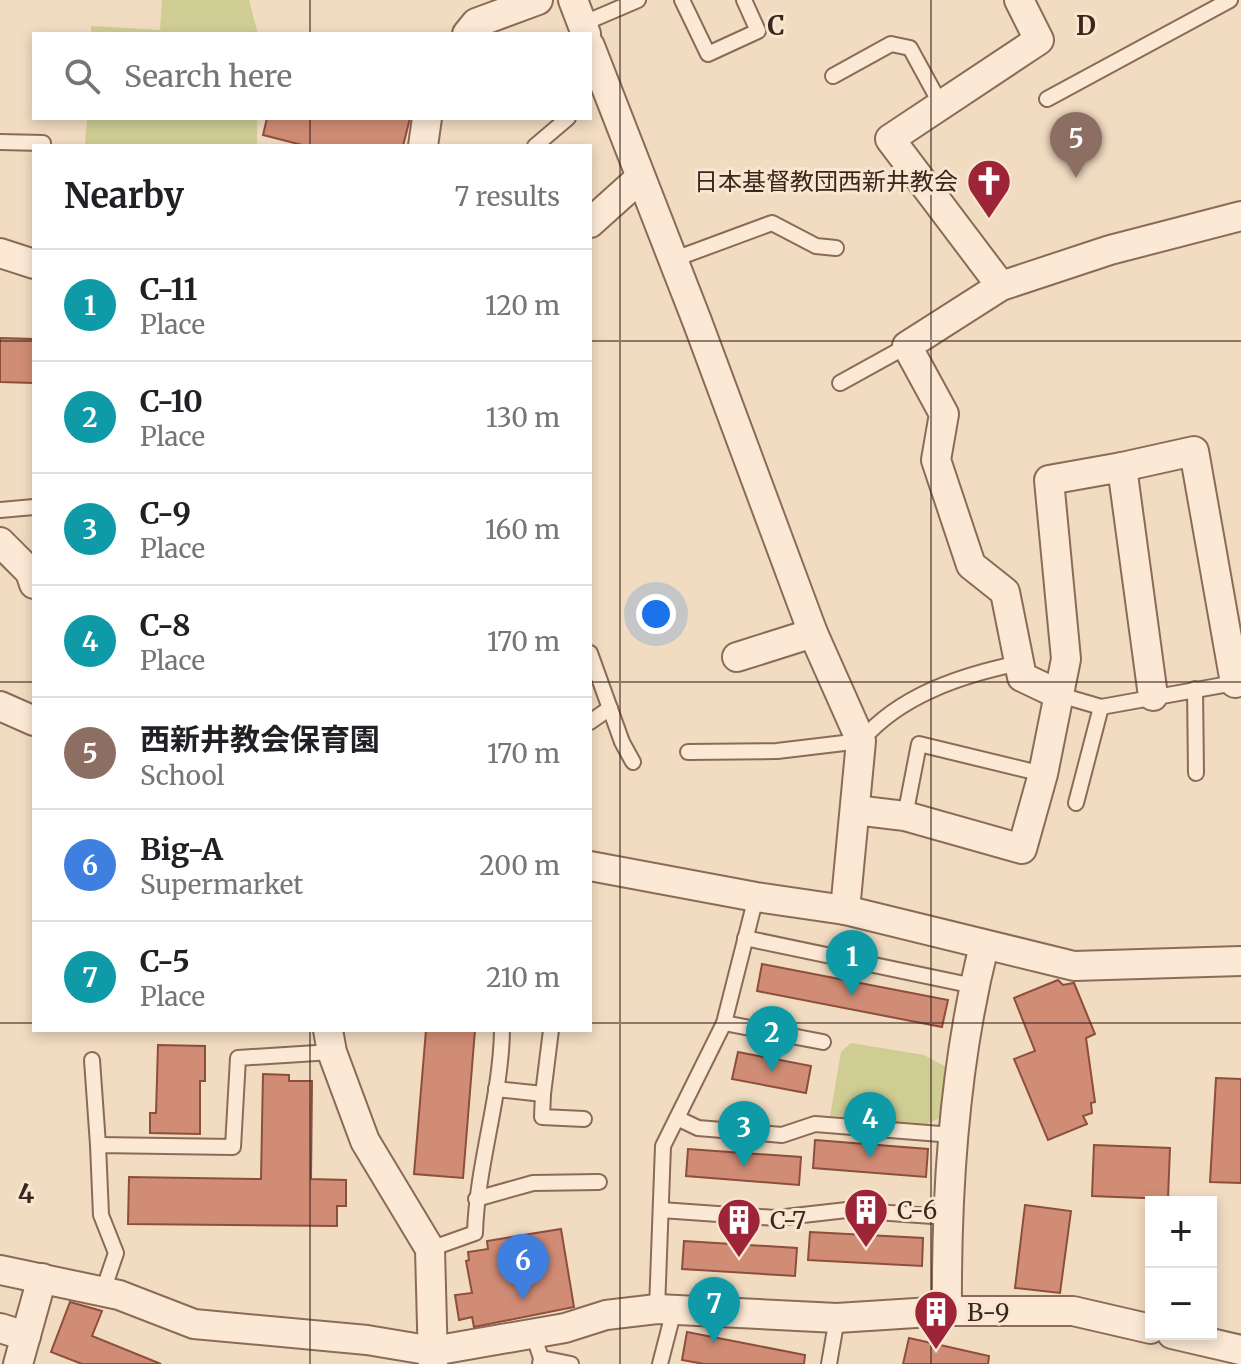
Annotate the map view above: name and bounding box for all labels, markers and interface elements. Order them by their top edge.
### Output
text: C [767,9,785,42]
text: D [1076,9,1096,42]
search box [32,32,592,120]
icon: search [60,54,104,98]
text: Search here [124,57,292,95]
pin: 5 [1050,112,1102,178]
church icon: 日本基督教団西新井教会 [965,157,1013,220]
place label: 日本基督教団西新井教会 [694,166,958,197]
text: Nearby [64,175,184,217]
text: 7 results [455,180,560,213]
text: C-11 [140,270,197,308]
text: 1 [84,289,96,322]
text: 120 m [485,289,560,322]
text: Place [140,308,205,341]
text: C-10 [140,382,203,420]
text: 2 [82,401,98,434]
text: 130 m [486,401,560,434]
text: Place [140,420,205,453]
text: C-9 [140,494,191,532]
text: 3 [83,513,97,546]
text: 160 m [485,513,560,546]
text: Place [140,532,205,565]
your location [636,594,676,634]
text: C-8 [140,606,191,644]
text: 4 [82,625,98,658]
text: 170 m [487,625,560,658]
text: Place [140,644,205,677]
text: 西新井教会保育園 [140,720,380,758]
text: 5 [82,737,98,770]
text: 170 m [487,737,560,770]
text: School [140,759,225,792]
text: Big-A [140,830,223,868]
text: 6 [82,849,98,882]
text: 200 m [479,849,560,882]
text: Supermarket [140,868,304,901]
pin: 1 [826,930,878,996]
text: C-5 [140,942,190,980]
text: 7 [82,961,98,994]
text: 210 m [486,961,560,994]
text: Place [140,980,205,1013]
pin: 2 [746,1006,798,1072]
pin: 4 [844,1092,896,1158]
pin: 3 [718,1101,770,1167]
text: 4 [18,1177,35,1210]
building icon: C-6 [842,1186,890,1249]
place label: C-6 [897,1195,937,1226]
building icon: C-7 [715,1196,763,1259]
map controls [1145,1196,1217,1340]
button: + [1145,1196,1217,1268]
place label: C-7 [770,1205,806,1236]
pin: 6 [497,1234,549,1300]
button: − [1145,1268,1217,1340]
pin: 7 [688,1277,740,1343]
building icon: B-9 [912,1288,960,1351]
place label: B-9 [967,1297,1009,1328]

